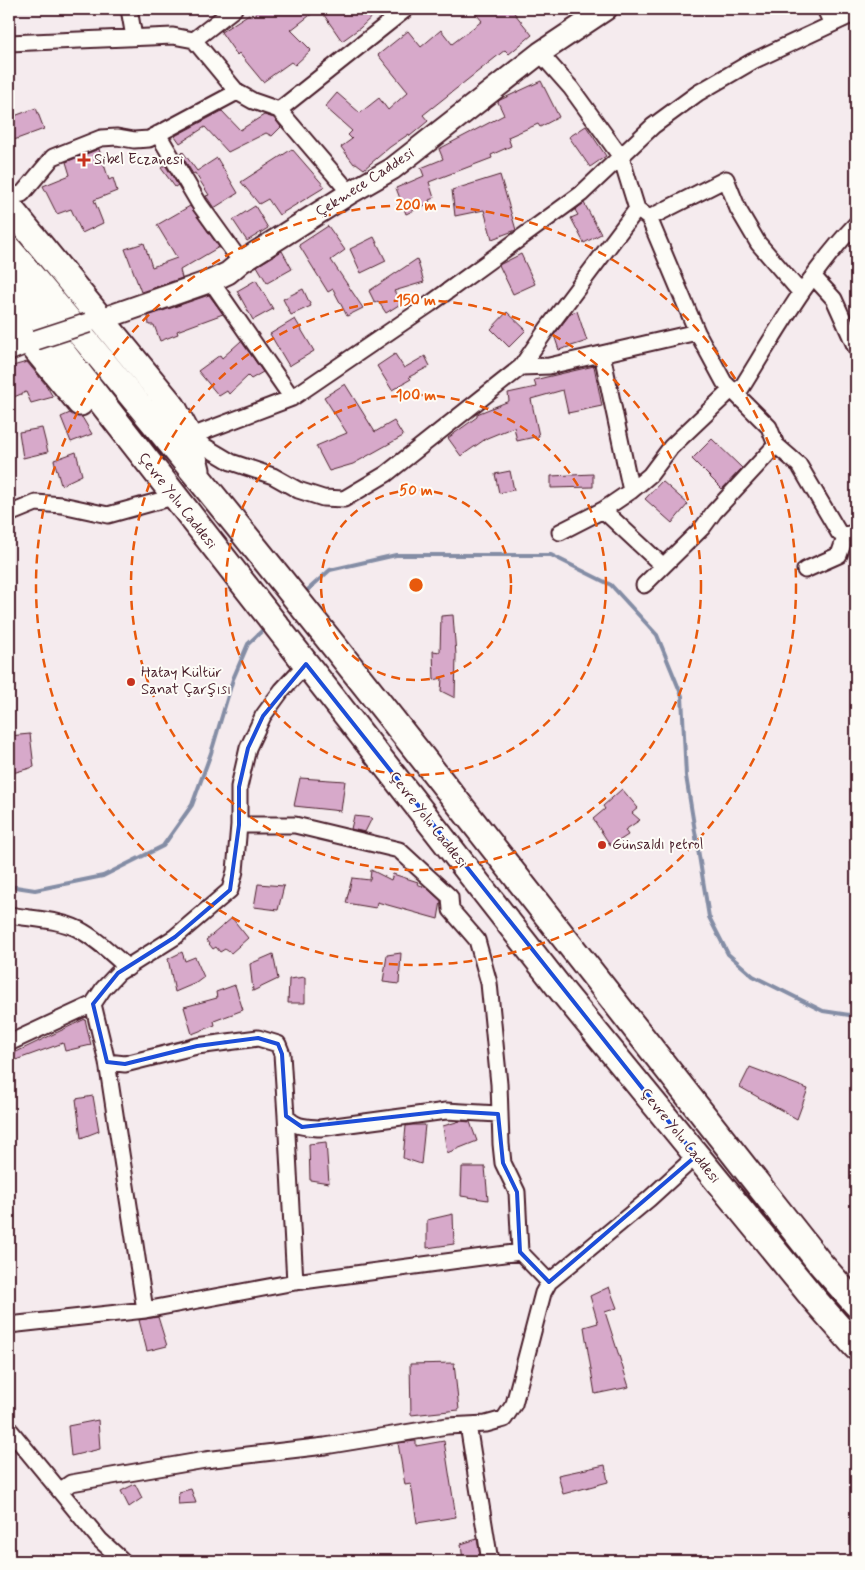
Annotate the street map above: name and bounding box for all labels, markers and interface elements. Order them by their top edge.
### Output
street label: Çekmece Caddesi [312,144,418,222]
place label: Sibel Eczanesi [94,150,183,170]
marker: Sibel Eczanesi [78,154,90,166]
text: 200 m [396,196,437,216]
text: 150 m [396,291,436,311]
text: 100 m [396,386,436,406]
street label: Çevre Yolu Caddesi [133,449,221,553]
text: 50 m [399,481,433,501]
centre of rings [407,576,425,594]
place label: Hatay Kültür Sanat Çarşısı [141,663,231,700]
marker: Hatay Kültür Sanat Çarşısı [125,676,137,688]
street label: Çevre Yolu Caddesi [384,768,472,872]
place label: Günsaldı petrol [612,835,703,855]
marker: Günsaldı petrol [596,839,608,851]
street label: Çevre Yolu Caddesi [635,1084,725,1188]

